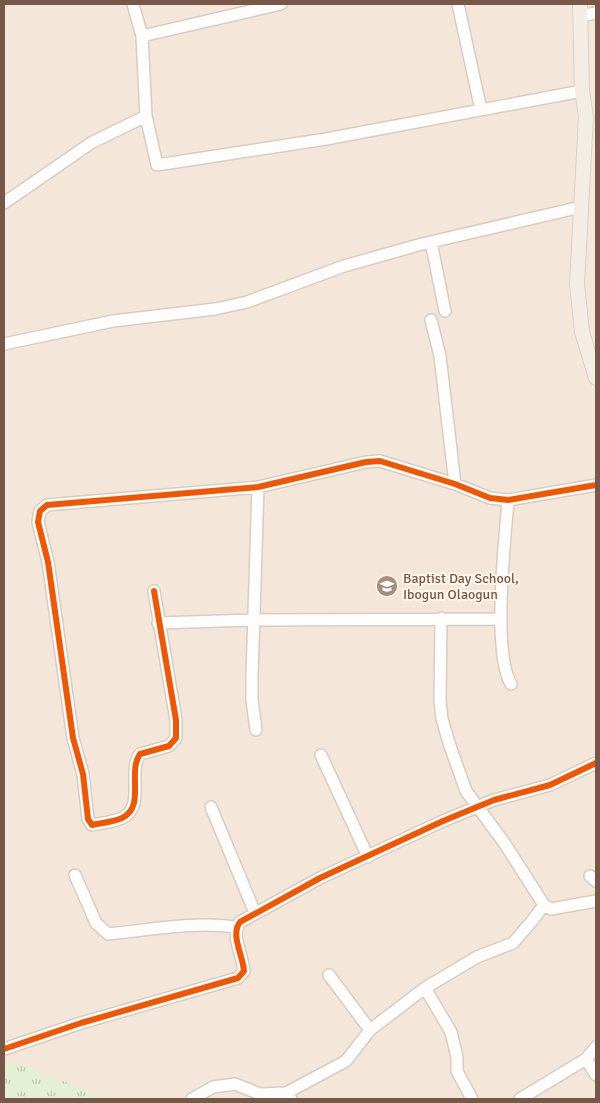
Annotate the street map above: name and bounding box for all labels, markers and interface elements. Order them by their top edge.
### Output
place label: Baptist Day School, Ibogun Olaogun [403,570,519,603]
school or university icon: Baptist Day School, Ibogun Olaogun [375,574,399,598]

